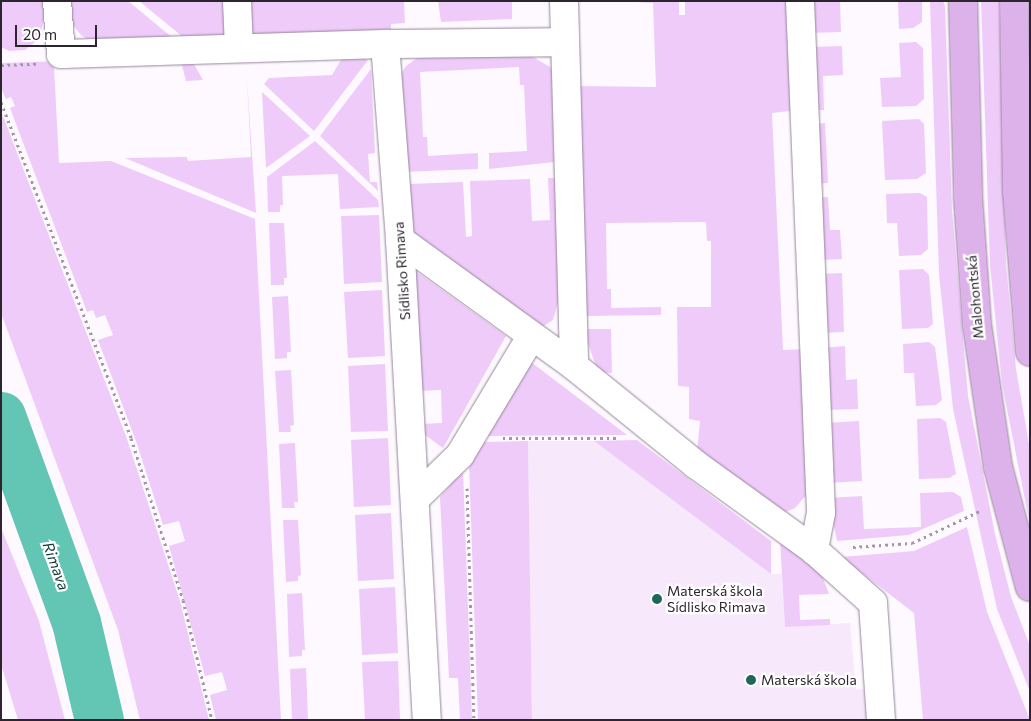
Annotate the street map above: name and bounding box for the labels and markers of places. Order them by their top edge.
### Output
place label: Materská škola Sídlisko Rimava [667,583,765,616]
marker: Materská škola Sídlisko Rimava [651,593,663,605]
place label: Materská škola [761,672,857,688]
marker: Materská škola [745,674,757,686]

